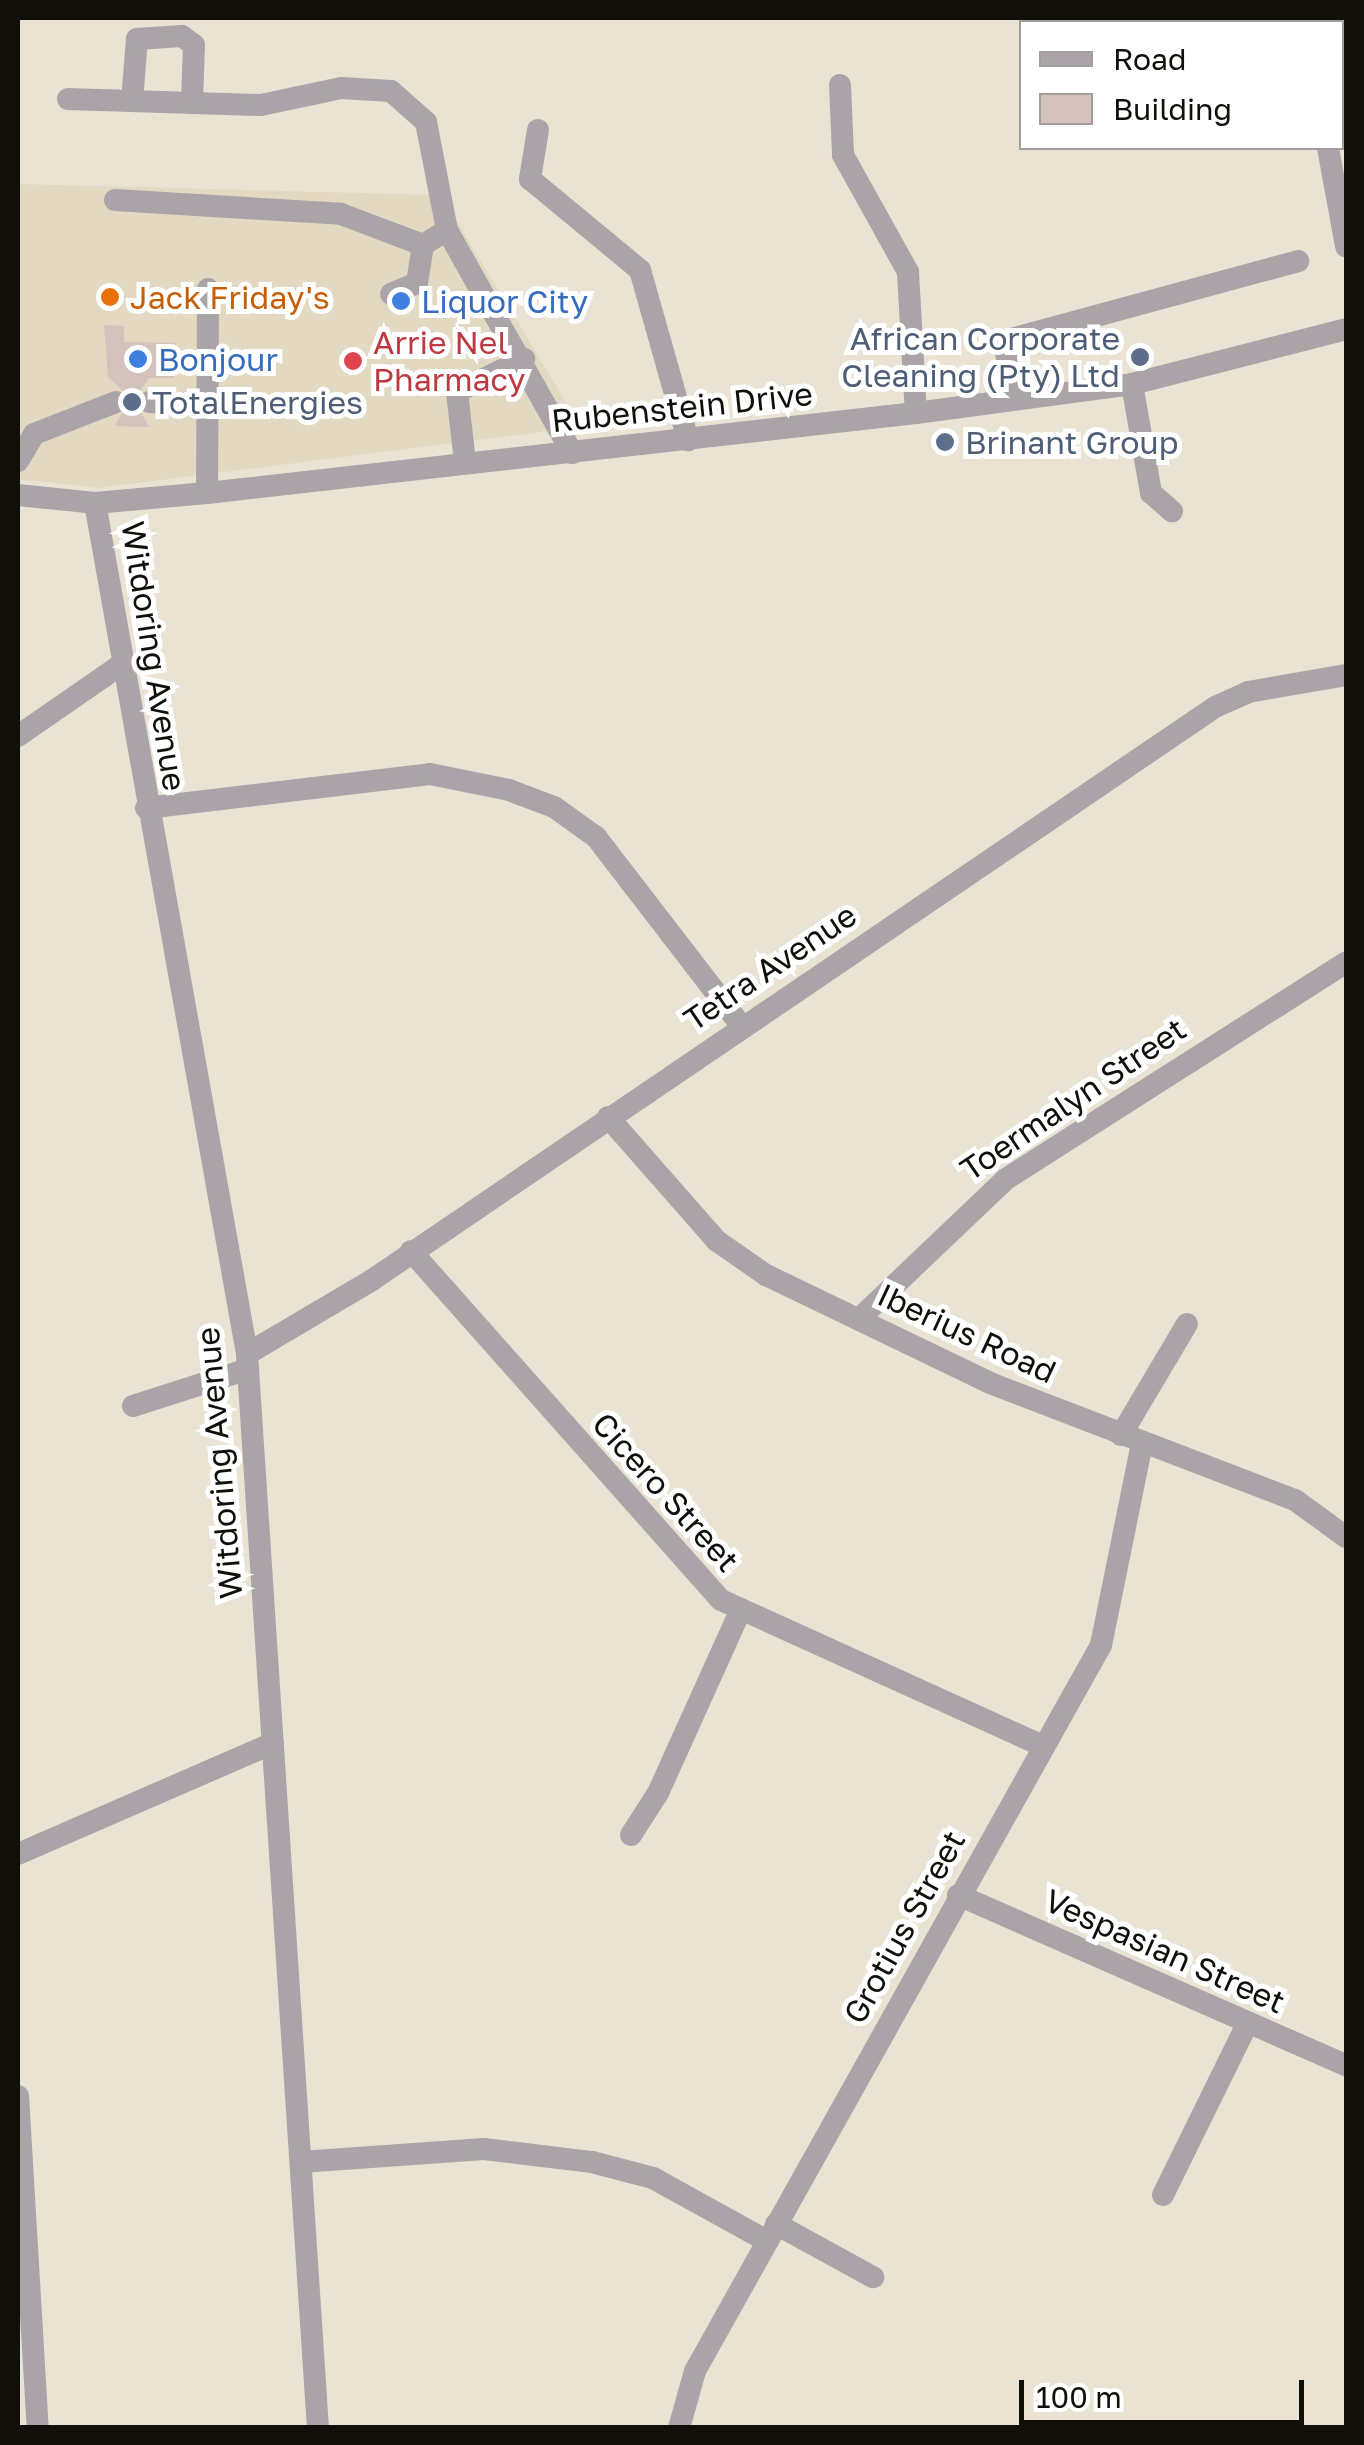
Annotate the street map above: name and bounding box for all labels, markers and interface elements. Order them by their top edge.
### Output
legend [1019,20,1344,150]
text: Road [1113,41,1187,77]
text: Building [1113,91,1232,127]
place label: Jack Friday's [130,278,330,316]
place label: Liquor City [421,282,588,320]
marker: Jack Friday's [99,286,121,308]
marker: Liquor City [390,290,412,312]
place label: African Corporate Cleaning (Pty) Ltd [841,320,1120,395]
place label: Arrie Nel Pharmacy [373,324,525,399]
place label: Bonjour [158,340,278,378]
marker: African Corporate Cleaning (Pty) Ltd [1129,346,1151,368]
marker: Bonjour [127,348,149,370]
marker: Arrie Nel Pharmacy [342,350,364,372]
street label: Rubenstein Drive [550,374,814,440]
place label: TotalEnergies [152,383,363,421]
marker: TotalEnergies [121,391,143,413]
place label: Brinant Group [965,423,1178,461]
marker: Brinant Group [934,431,956,453]
street label: Witdoring Avenue [114,518,194,794]
street label: Tetra Avenue [677,895,863,1039]
street label: Toermalyn Street [953,1009,1193,1189]
street label: Iberius Road [872,1275,1062,1391]
street label: Witdoring Avenue [188,1326,250,1600]
street label: Cicero Street [585,1405,747,1579]
street label: Grotius Street [835,1824,973,2030]
street label: Vespasian Street [1039,1881,1291,2021]
scale bar [1024,2360,1309,2422]
text: 100 m [1036,2379,1122,2415]

